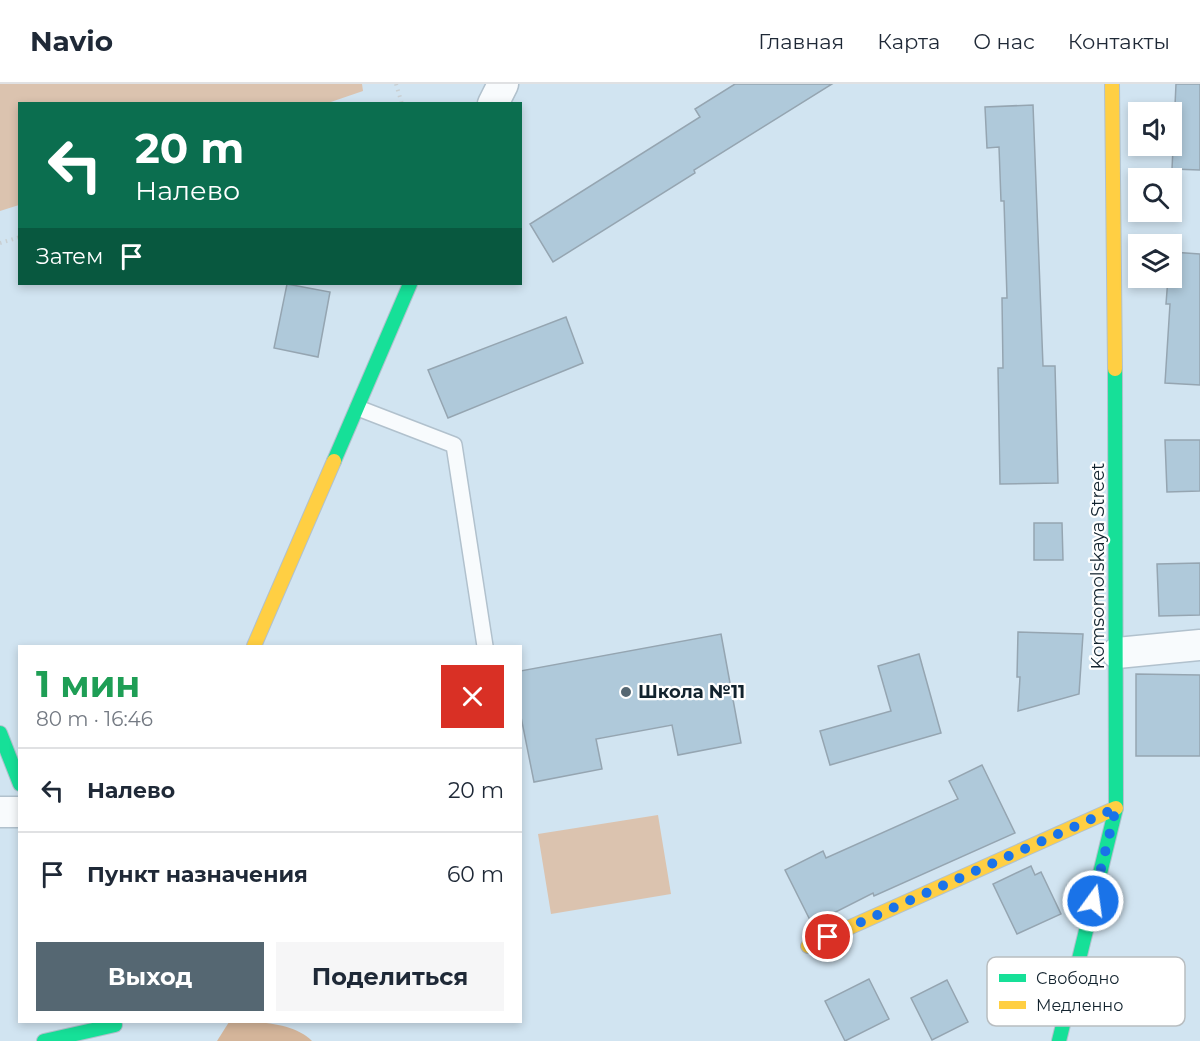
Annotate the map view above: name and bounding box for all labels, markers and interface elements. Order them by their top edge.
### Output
text: Navio [30,24,113,58]
text: Главная [758,29,844,54]
text: Карта [877,29,940,54]
text: О нас [973,29,1035,54]
text: Контакты [1068,29,1170,54]
map controls [1128,102,1182,288]
button: sound [1128,102,1182,156]
text: 20 m [135,122,244,174]
icon: left [36,126,114,204]
button: search [1128,168,1182,222]
text: Налево [135,174,240,207]
button: layers [1128,234,1182,288]
icon: arrive [115,240,148,273]
text: Затем [36,243,103,270]
street label: Komsomolskaya Street [1087,463,1109,669]
text: 1 мин [36,662,140,706]
button: close [441,665,504,728]
place label: Школа №11 [638,681,745,703]
marker: Школа №11 [619,685,633,699]
text: 80 m · 16:46 [36,707,153,731]
icon: left [36,774,69,807]
text: Налево [87,777,175,804]
text: 20 m [448,777,504,804]
icon: arrive [36,858,69,891]
text: Пункт назначения [87,861,308,888]
text: 60 m [447,861,504,888]
position arrow [1061,869,1125,933]
pin [802,911,853,962]
icon: arrive [811,920,844,953]
button: Выход [36,942,264,1011]
button: Поделиться [276,942,504,1011]
legend [987,957,1185,1026]
text: Свободно [1036,969,1119,988]
text: Медленно [1036,996,1123,1015]

